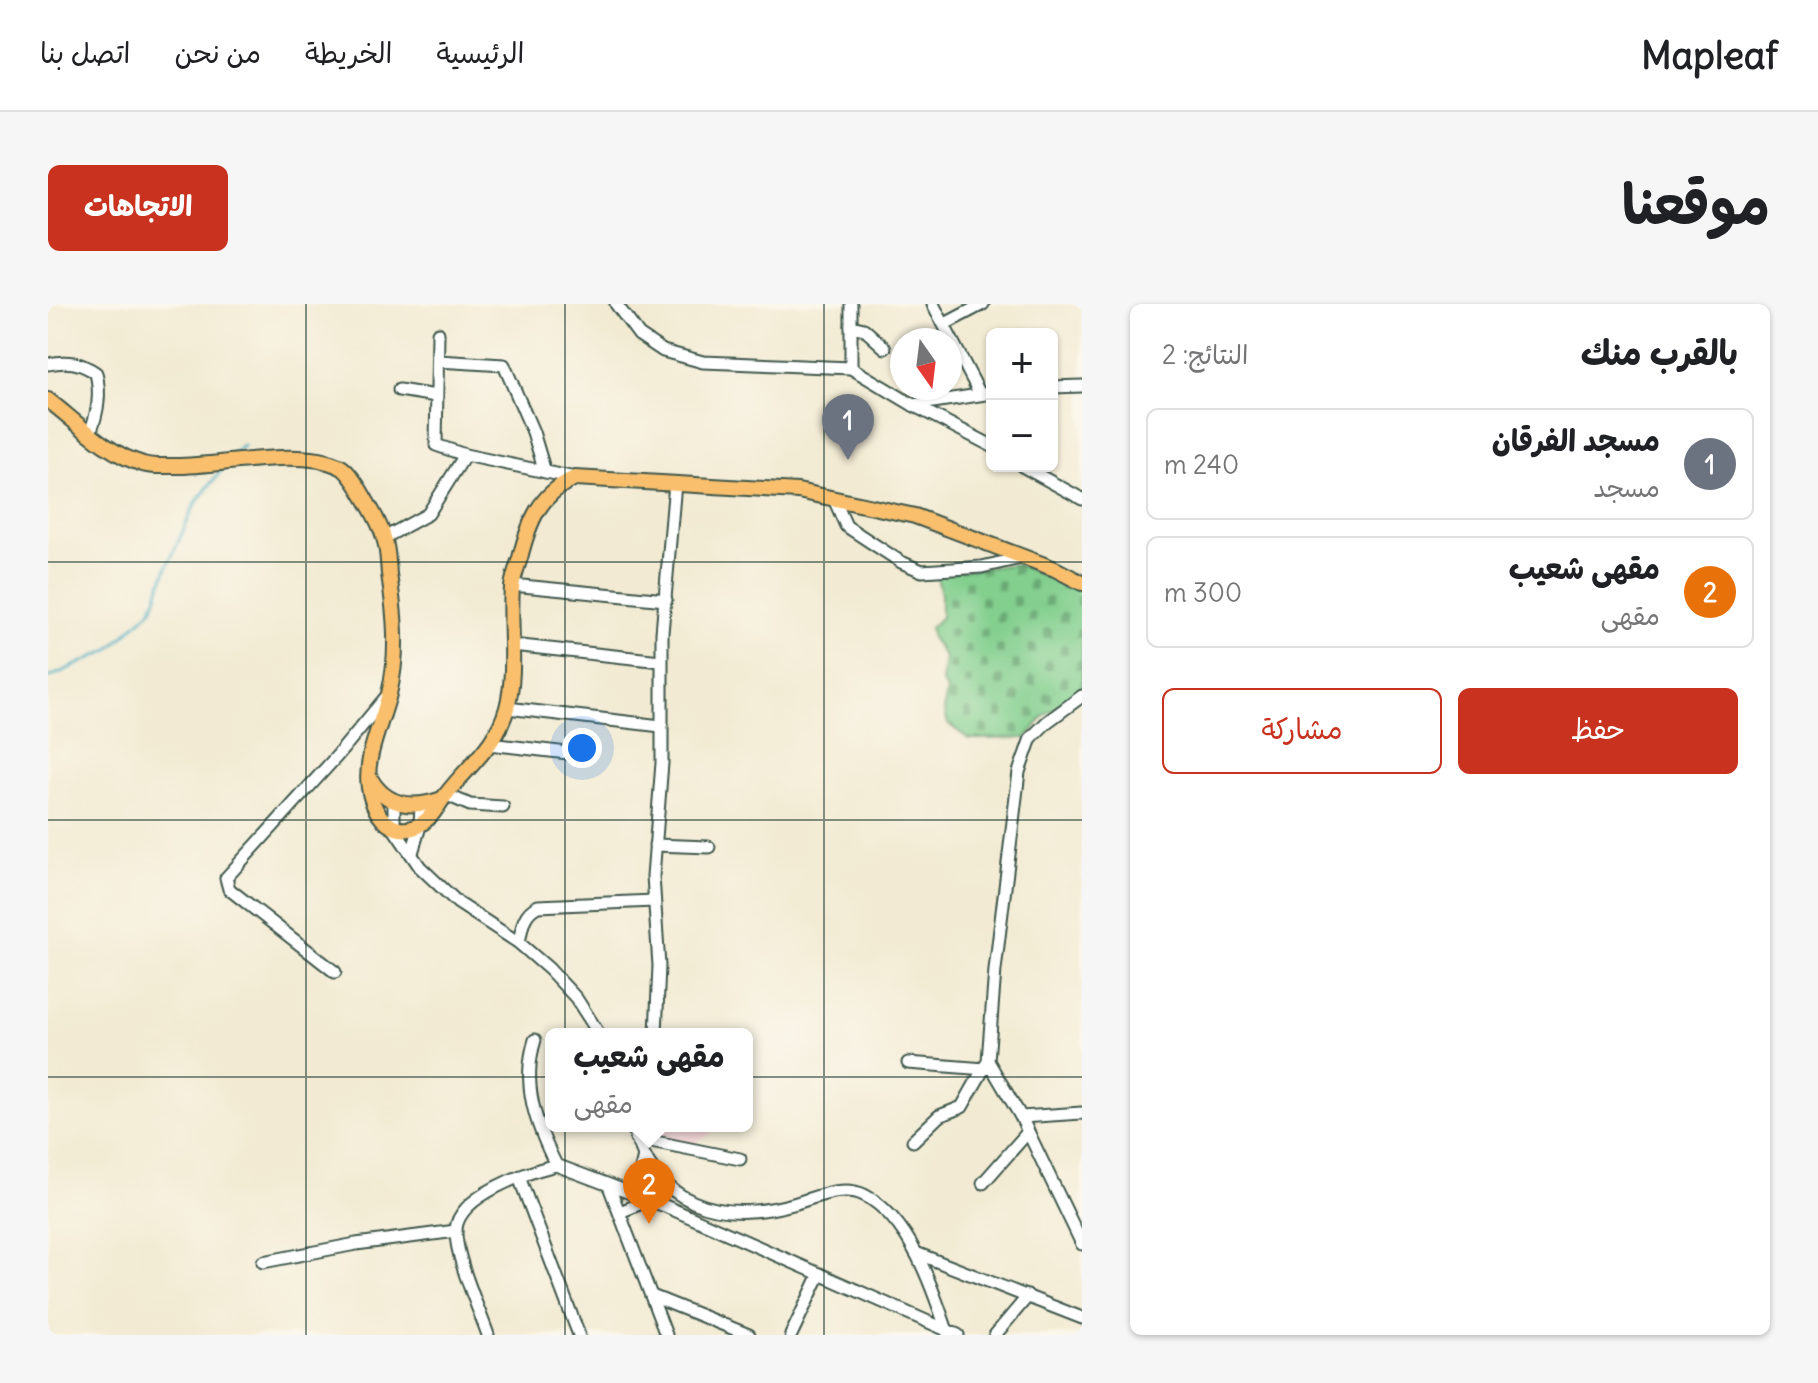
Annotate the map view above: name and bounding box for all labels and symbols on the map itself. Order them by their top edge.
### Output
north arrow [890,328,962,400]
pin: 1 [822,394,874,460]
your location [562,728,602,768]
pin: 2 [623,1158,675,1224]

